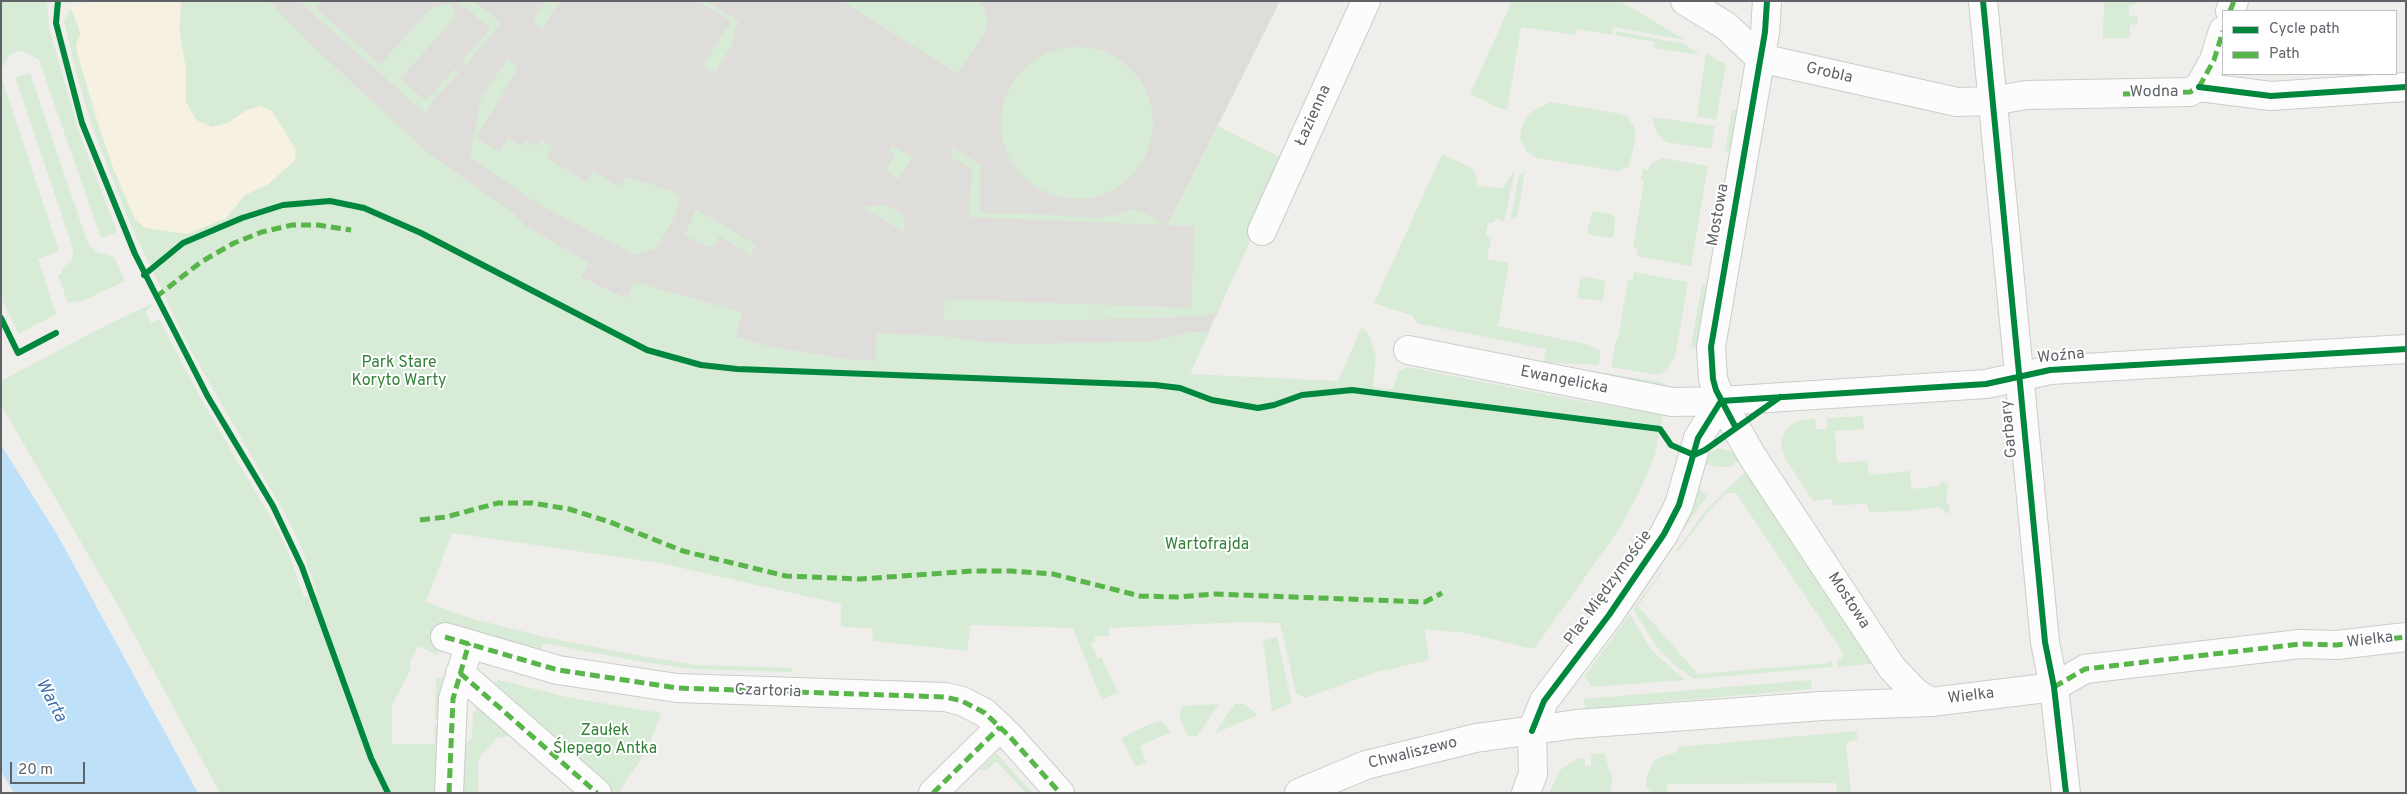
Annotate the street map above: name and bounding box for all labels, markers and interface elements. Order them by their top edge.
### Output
legend [2222,10,2397,75]
text: Cycle path [2269,20,2340,39]
text: Path [2269,45,2300,64]
street label: Grobla [1804,59,1854,89]
street label: Łazienna [1292,82,1336,150]
street label: Wodna [2129,83,2179,103]
street label: Mostowa [1704,182,1734,248]
street label: Woźna [2036,345,2086,369]
park label: Park Stare Koryto Warty [352,354,446,392]
street label: Ewangelicka [1519,363,1609,399]
street label: Garbary [1997,399,2023,459]
street label: Plac Międzymoście [1561,527,1657,649]
park label: Wartofrajda [1165,536,1249,556]
street label: Mostowa [1823,569,1873,633]
street label: Wielka [2346,629,2394,653]
water label: Warta [30,676,70,726]
street label: Czartoria [734,681,802,703]
street label: Wielka [1947,685,1995,709]
park label: Zaułek Ślepego Antka [553,722,657,760]
street label: Chwaliszewo [1366,734,1460,774]
scale bar [12,752,88,784]
text: 20 m [18,761,53,780]

